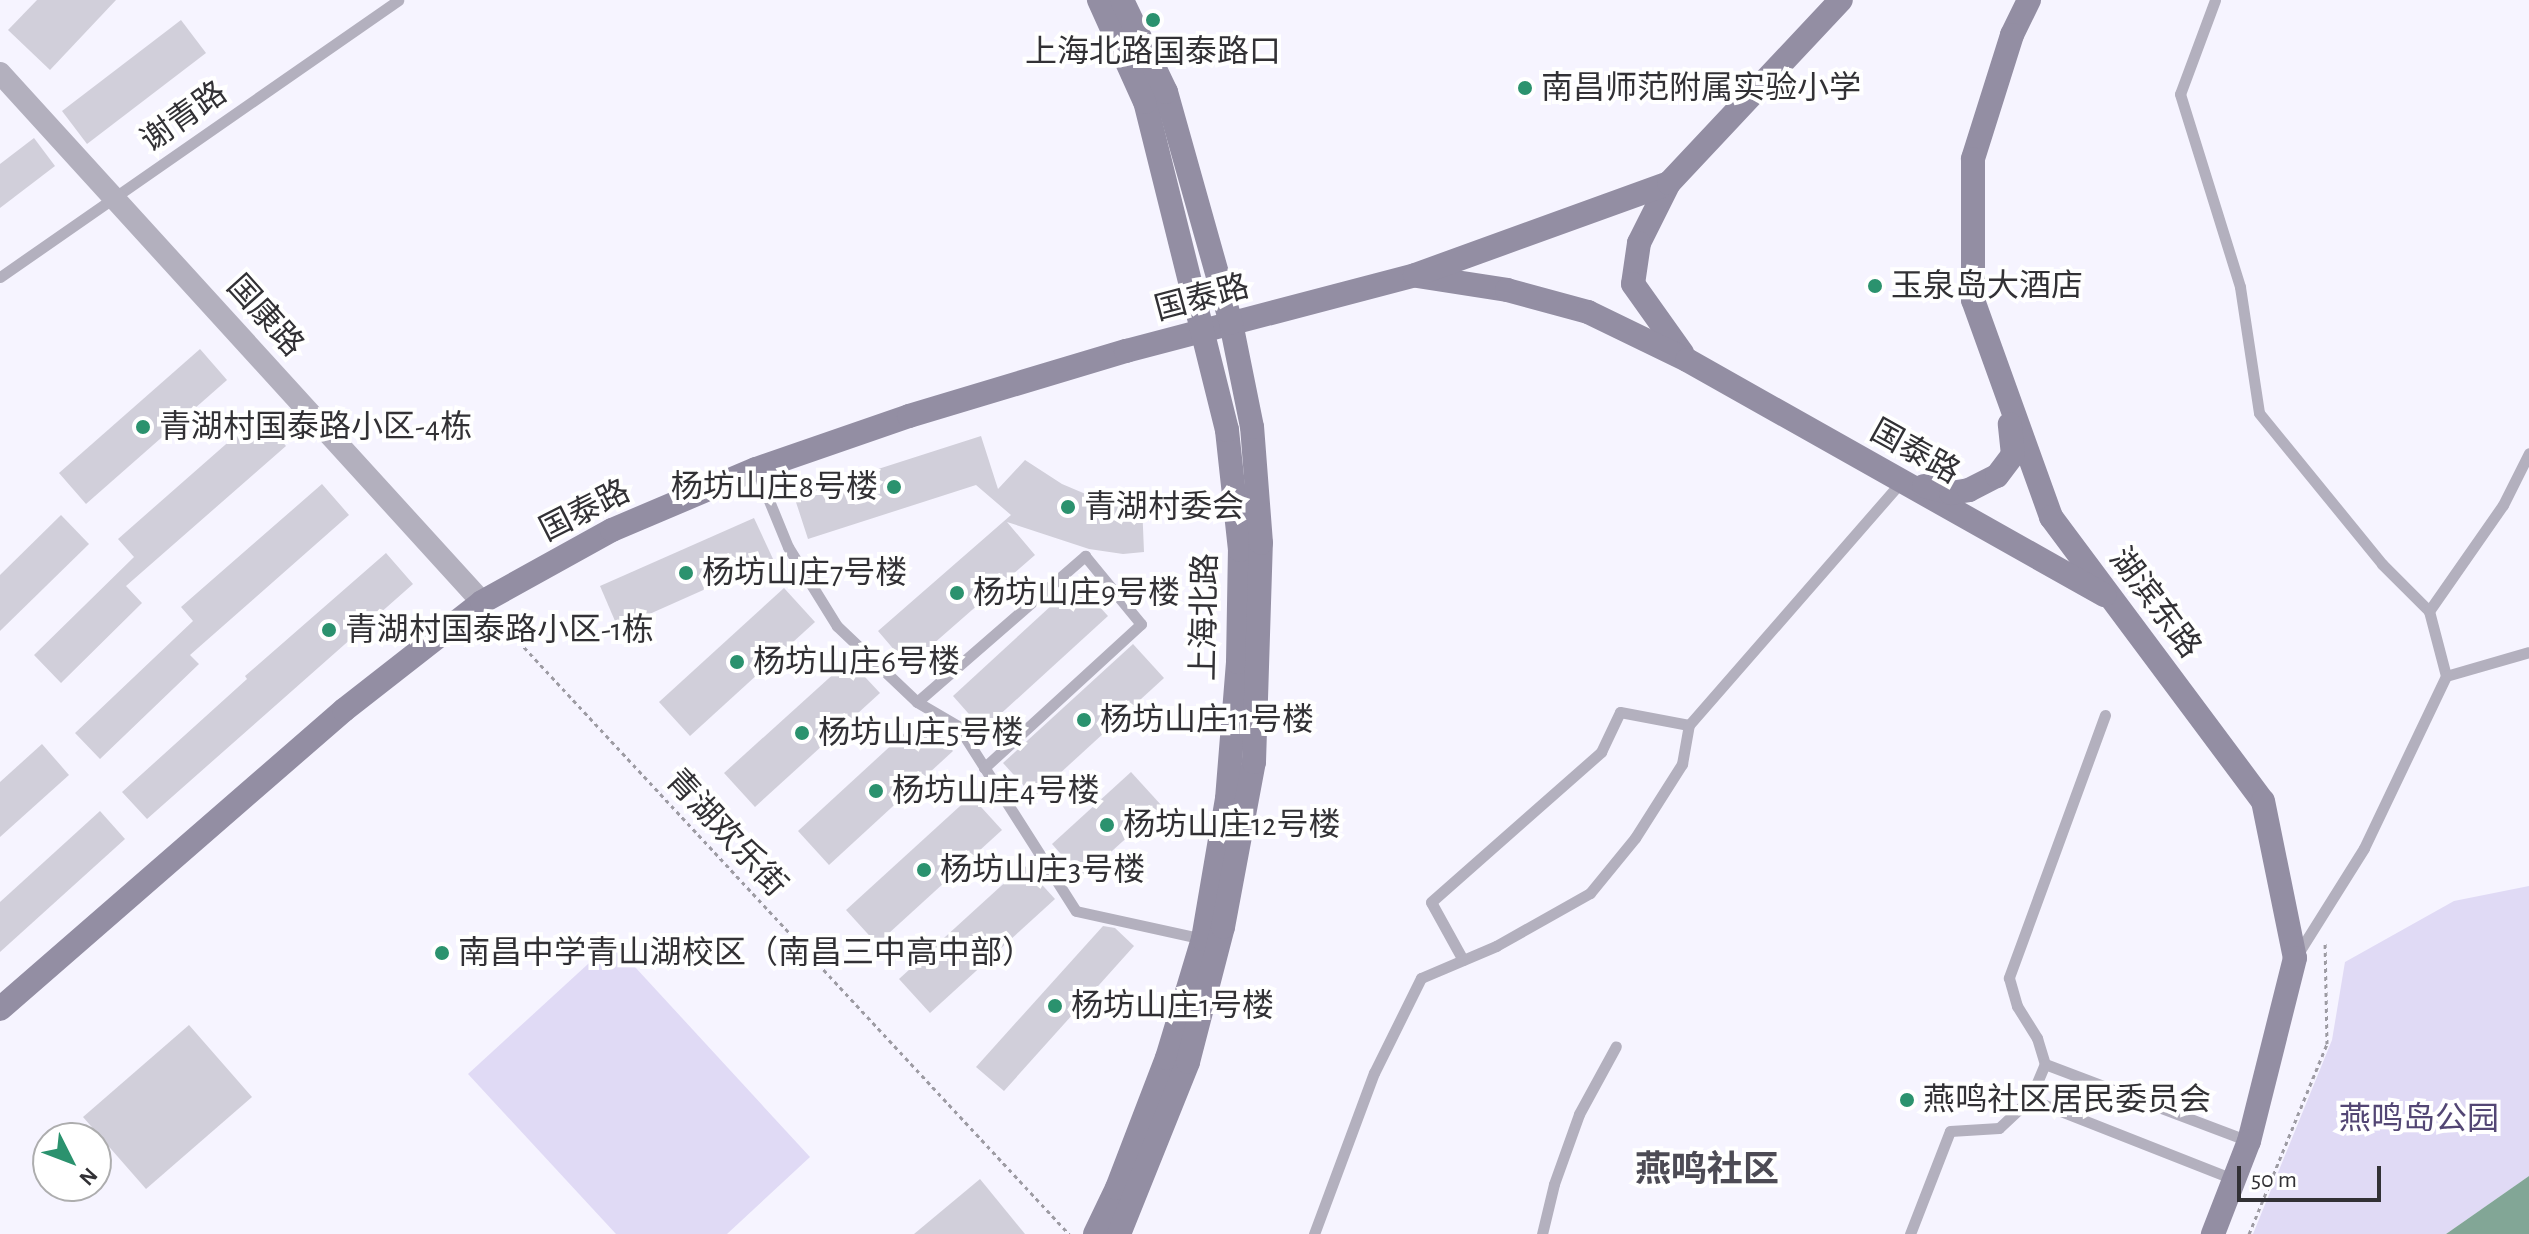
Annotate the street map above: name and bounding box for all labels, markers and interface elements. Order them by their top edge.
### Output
marker: 上海北路国泰路口 [1144,11,1162,29]
place label: 上海北路国泰路口 [1025,33,1281,71]
place label: 南昌师范附属实验小学 [1541,69,1861,107]
street label: 谢青路 [134,74,234,160]
marker: 南昌师范附属实验小学 [1516,79,1534,97]
street label: 国康路 [219,267,311,365]
street label: 国泰路 [1151,267,1253,329]
place label: 玉泉岛大酒店 [1891,267,2083,305]
marker: 玉泉岛大酒店 [1866,277,1884,295]
place label: 青湖村国泰路小区-4栋 [159,408,472,446]
street label: 国泰路 [1864,412,1966,492]
marker: 青湖村国泰路小区-4栋 [134,418,152,436]
place label: 杨坊山庄8号楼 [671,468,878,506]
street label: 国泰路 [534,472,636,550]
marker: 杨坊山庄8号楼 [885,478,903,496]
place label: 青湖村委会 [1084,488,1244,526]
marker: 青湖村委会 [1059,498,1077,516]
street label: 湖滨东路 [2101,540,2209,666]
street label: 上海北路 [1185,553,1225,681]
place label: 杨坊山庄7号楼 [702,554,907,592]
marker: 杨坊山庄7号楼 [677,564,695,582]
place label: 杨坊山庄9号楼 [973,574,1180,612]
marker: 杨坊山庄9号楼 [948,584,966,602]
place label: 青湖村国泰路小区-1栋 [345,611,654,649]
marker: 青湖村国泰路小区-1栋 [320,621,338,639]
place label: 杨坊山庄6号楼 [753,643,960,681]
marker: 杨坊山庄6号楼 [728,653,746,671]
place label: 杨坊山庄11号楼 [1100,701,1314,739]
marker: 杨坊山庄11号楼 [1075,711,1093,729]
place label: 杨坊山庄5号楼 [818,714,1023,752]
marker: 杨坊山庄5号楼 [793,724,811,742]
street label: 青湖欢乐街 [657,761,795,905]
place label: 杨坊山庄4号楼 [892,772,1099,810]
marker: 杨坊山庄4号楼 [867,782,885,800]
place label: 杨坊山庄12号楼 [1123,806,1341,844]
marker: 杨坊山庄12号楼 [1098,816,1116,834]
place label: 杨坊山庄3号楼 [940,851,1145,889]
marker: 杨坊山庄3号楼 [915,861,933,879]
place label: 南昌中学青山湖校区（南昌三中高中部） [458,934,1034,972]
marker: 南昌中学青山湖校区（南昌三中高中部） [433,944,451,962]
place label: 杨坊山庄1号楼 [1071,987,1274,1025]
marker: 杨坊山庄1号楼 [1046,997,1064,1015]
place label: 燕鸣社区居民委员会 [1923,1081,2211,1119]
marker: 燕鸣社区居民委员会 [1898,1091,1916,1109]
park label: 燕鸣岛公园 [2339,1100,2499,1138]
north arrow [32,1122,112,1202]
district label: 燕鸣社区 [1635,1149,1779,1193]
scale bar [2241,1150,2385,1200]
text: N [75,1164,102,1190]
text: 50 m [2251,1168,2297,1192]

